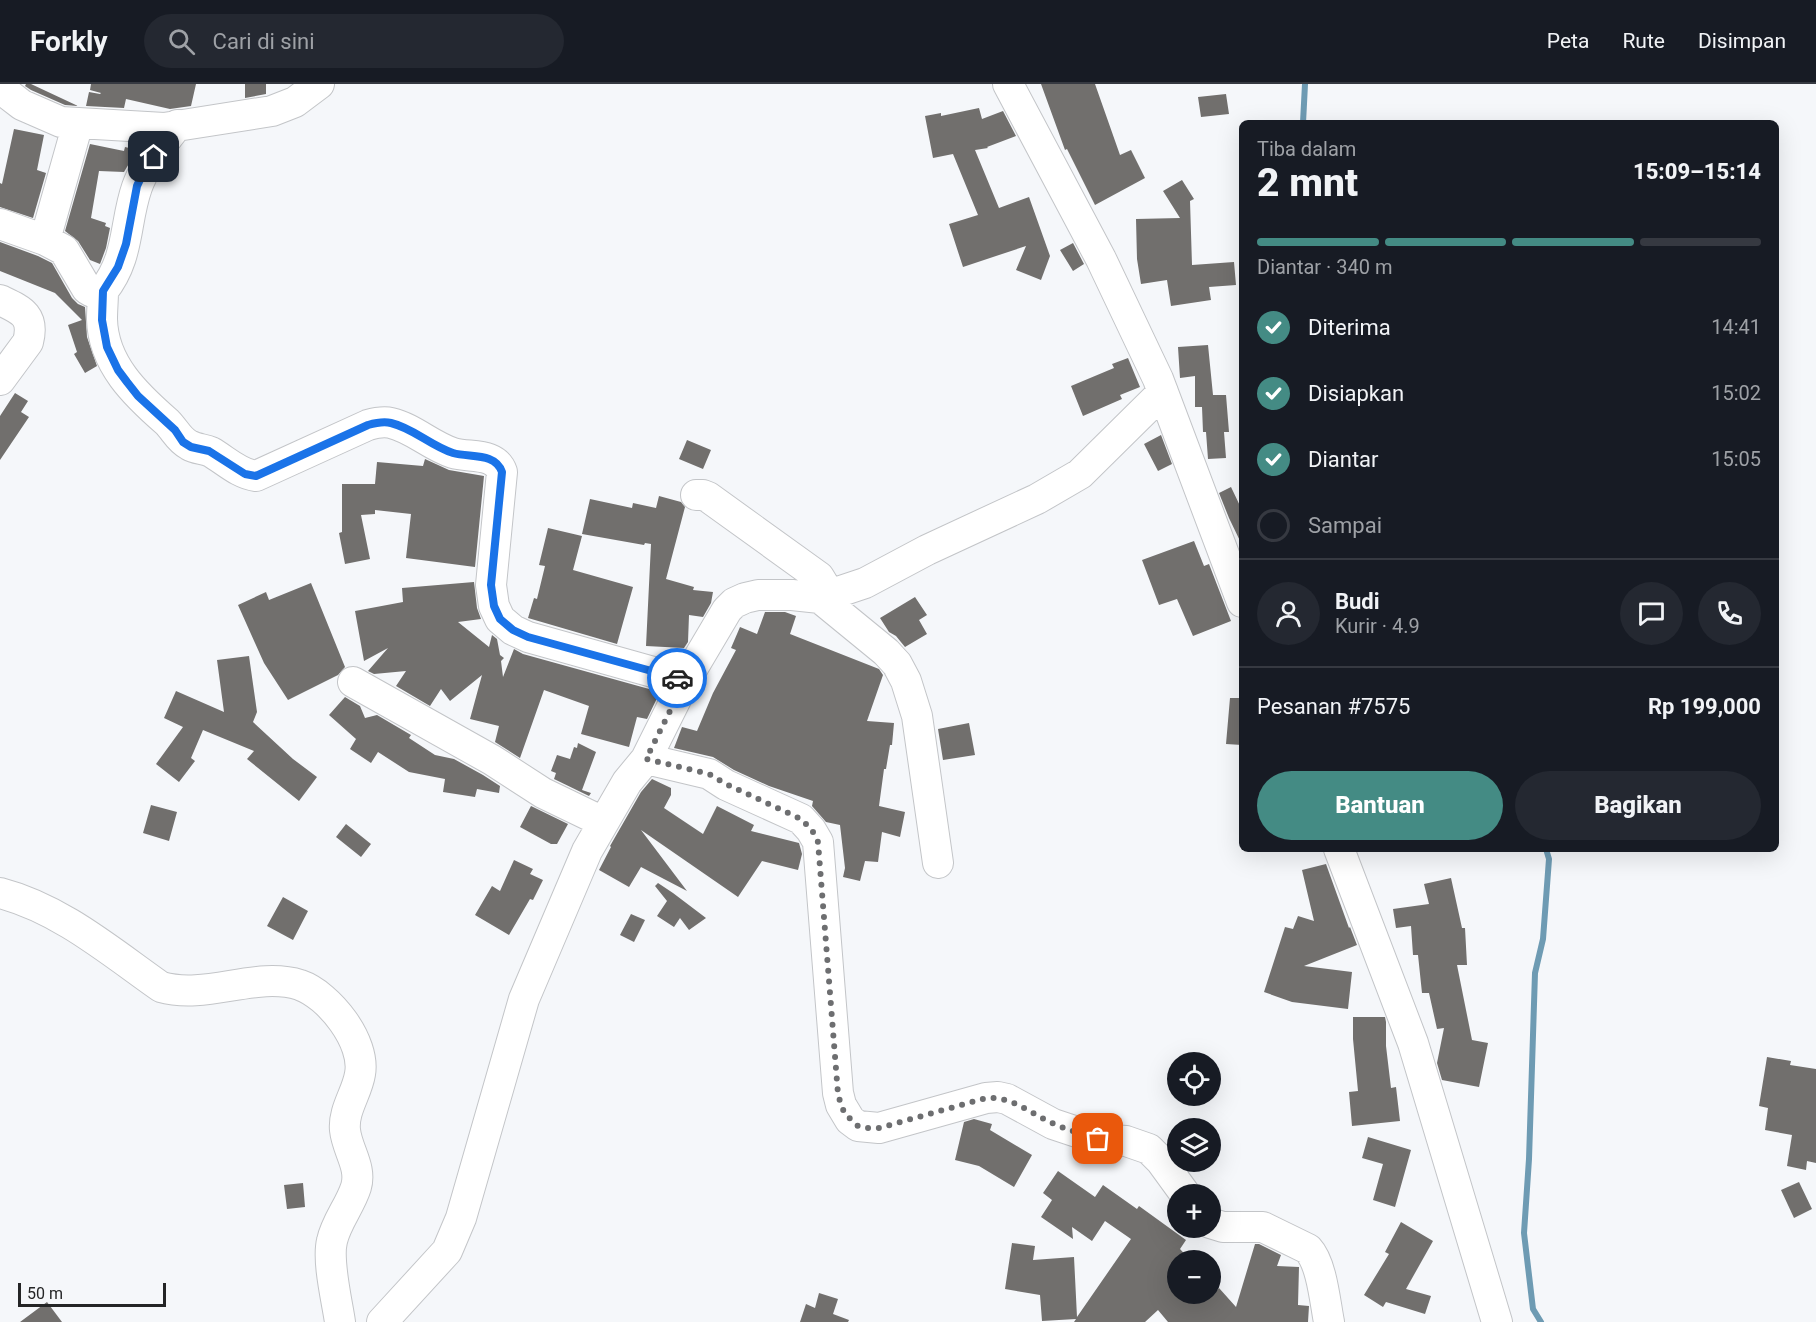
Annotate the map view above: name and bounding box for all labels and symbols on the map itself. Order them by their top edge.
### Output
pin [128,131,179,182]
courier [647,648,707,708]
pin [1072,1113,1123,1164]
scale bar [18,1280,166,1308]

